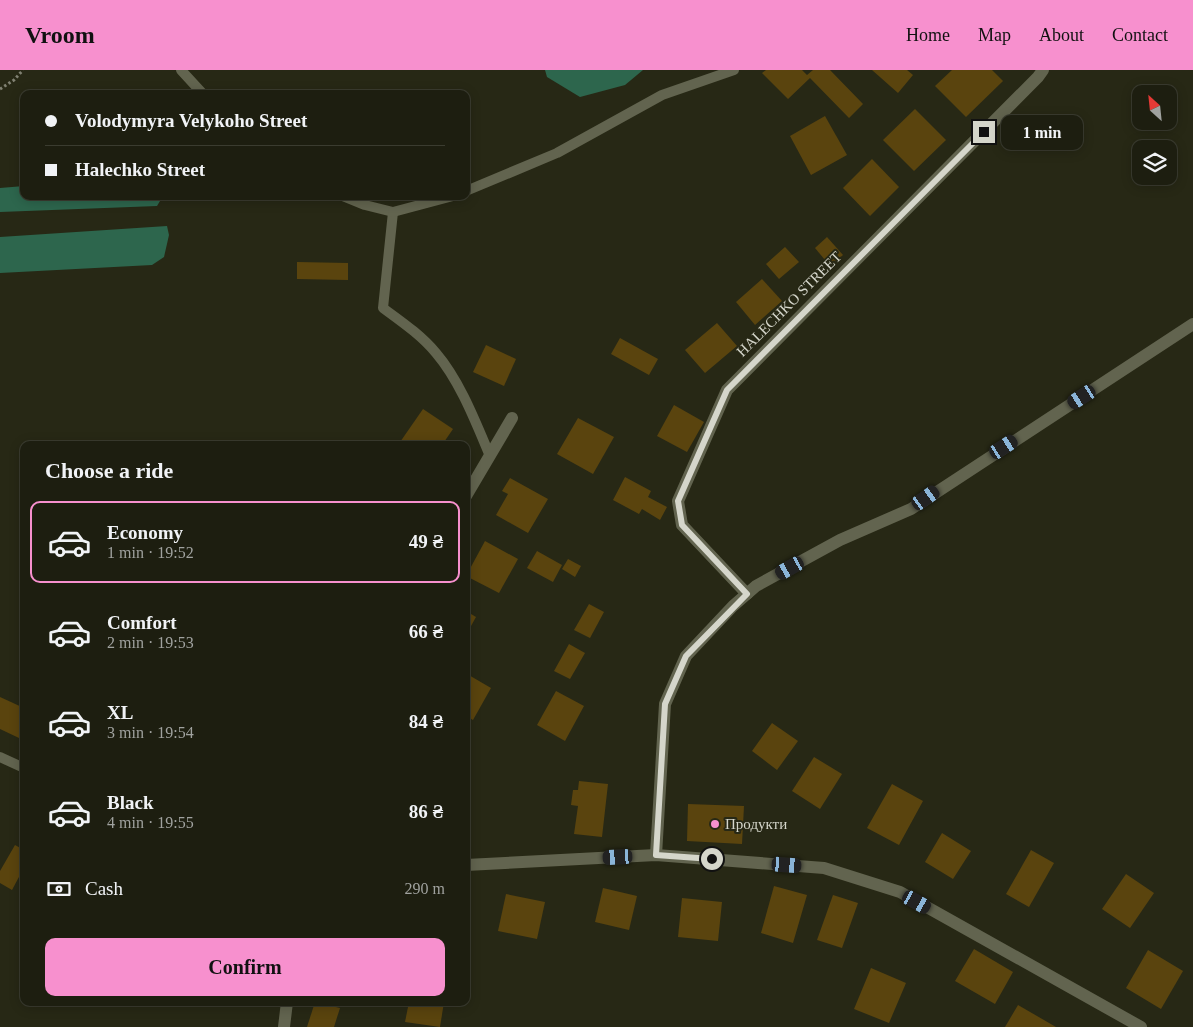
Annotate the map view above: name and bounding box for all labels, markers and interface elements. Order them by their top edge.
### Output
text: Vroom [25,22,95,48]
text: Home [906,25,950,45]
text: Map [978,25,1011,45]
text: About [1039,25,1084,45]
text: Contact [1112,25,1168,45]
north arrow [1132,85,1178,130]
map controls [1132,85,1177,185]
text: Volodymyra Velykoho Street [75,110,307,131]
callout: 1 min [1002,114,1084,150]
route end [973,121,995,143]
text: 1 min [1023,124,1061,141]
button: layers [1132,140,1177,185]
text: Halechko Street [75,159,205,180]
street label: HALECHKO STREET [733,248,845,360]
car [1065,383,1098,411]
car [987,433,1020,461]
text: Choose a ride [45,458,173,483]
car [909,483,942,513]
icon: car [47,520,92,565]
text: Economy [107,522,183,543]
text: 49 ₴ [409,531,443,552]
text: 1 min · 19:52 [107,544,194,561]
car [773,554,806,582]
icon: car [47,610,92,655]
text: Comfort [107,612,177,633]
text: 66 ₴ [409,621,443,642]
text: 2 min · 19:53 [107,634,194,651]
icon: car [47,700,92,745]
text: XL [107,702,133,723]
text: 84 ₴ [409,711,443,732]
text: 3 min · 19:54 [107,724,194,741]
icon: car [47,790,92,835]
text: Black [107,792,153,813]
text: 86 ₴ [409,801,443,822]
text: 4 min · 19:55 [107,814,194,831]
place label: Продукти [725,816,787,832]
marker: Продукти [709,818,721,830]
route start [701,848,723,870]
car [602,849,633,865]
car [771,856,802,874]
icon: cash [45,875,73,903]
text: Cash [85,878,123,899]
text: 290 m [405,880,445,897]
car [900,888,933,916]
button: Confirm [45,938,445,996]

